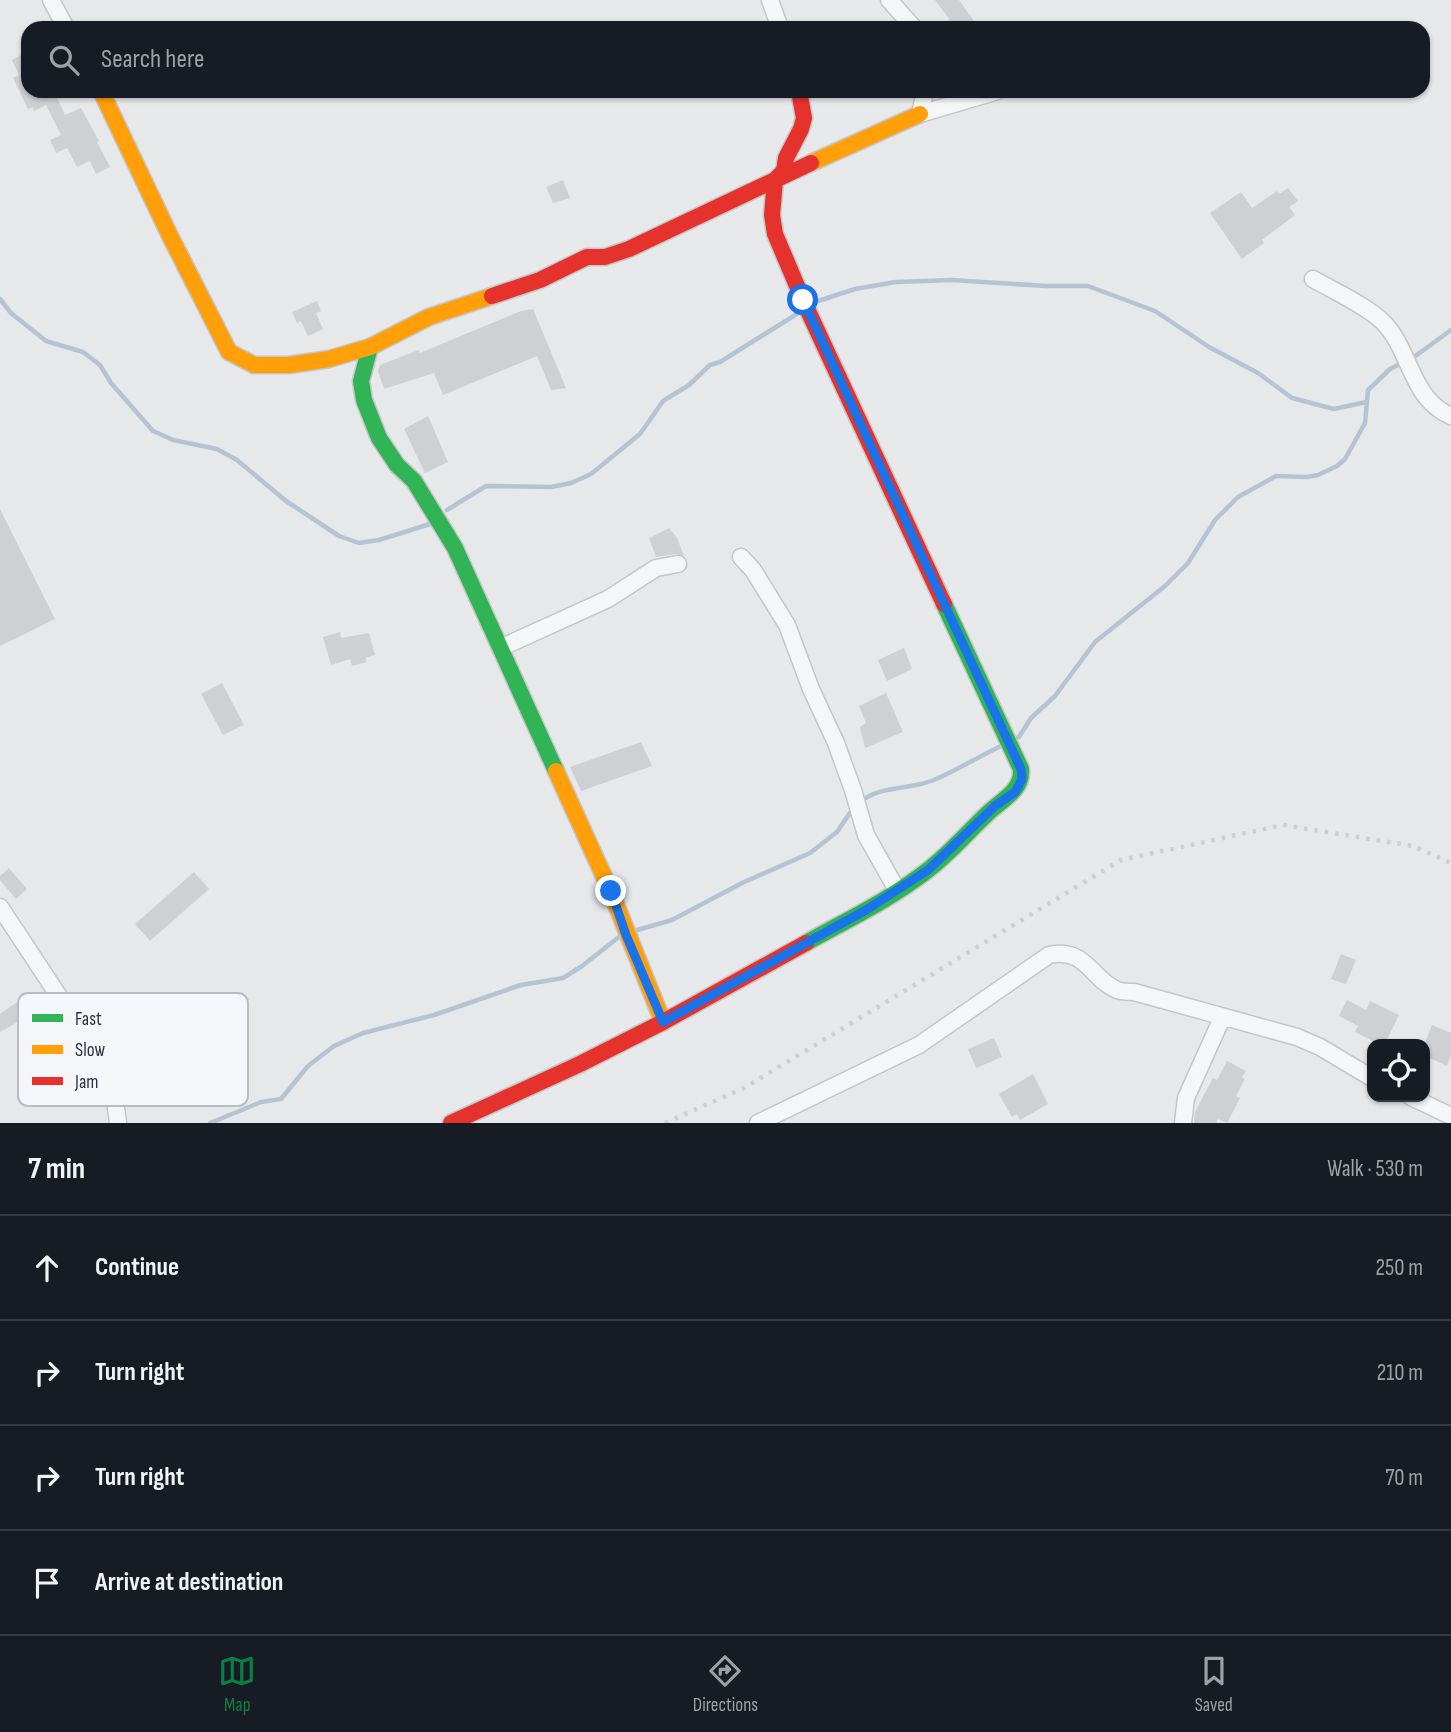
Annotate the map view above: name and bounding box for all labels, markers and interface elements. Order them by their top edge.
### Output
search box [21,21,1430,98]
icon: search [45,41,83,79]
text: Search here [101,44,204,75]
route start [787,284,818,315]
route end [595,875,626,906]
legend [18,993,248,1106]
text: Fast [75,1008,102,1031]
text: Slow [75,1039,105,1062]
map controls [1367,1039,1430,1102]
button: locate [1367,1039,1430,1102]
text: Jam [74,1071,98,1094]
text: 7 min [28,1151,85,1187]
text: Walk · 530 m [1327,1155,1423,1183]
icon: ahead [28,1249,66,1287]
text: Continue [95,1252,179,1283]
text: 250 m [1376,1254,1423,1282]
icon: right [28,1354,66,1392]
text: Turn right [95,1357,184,1388]
text: 210 m [1377,1359,1423,1387]
icon: right [28,1459,66,1497]
text: Turn right [95,1462,184,1493]
text: 70 m [1385,1464,1423,1492]
icon: arrive [28,1564,66,1602]
text: Arrive at destination [95,1567,283,1598]
tab: Map [218,1652,256,1717]
tab: Directions [693,1652,758,1717]
tab: Saved [1195,1652,1233,1717]

